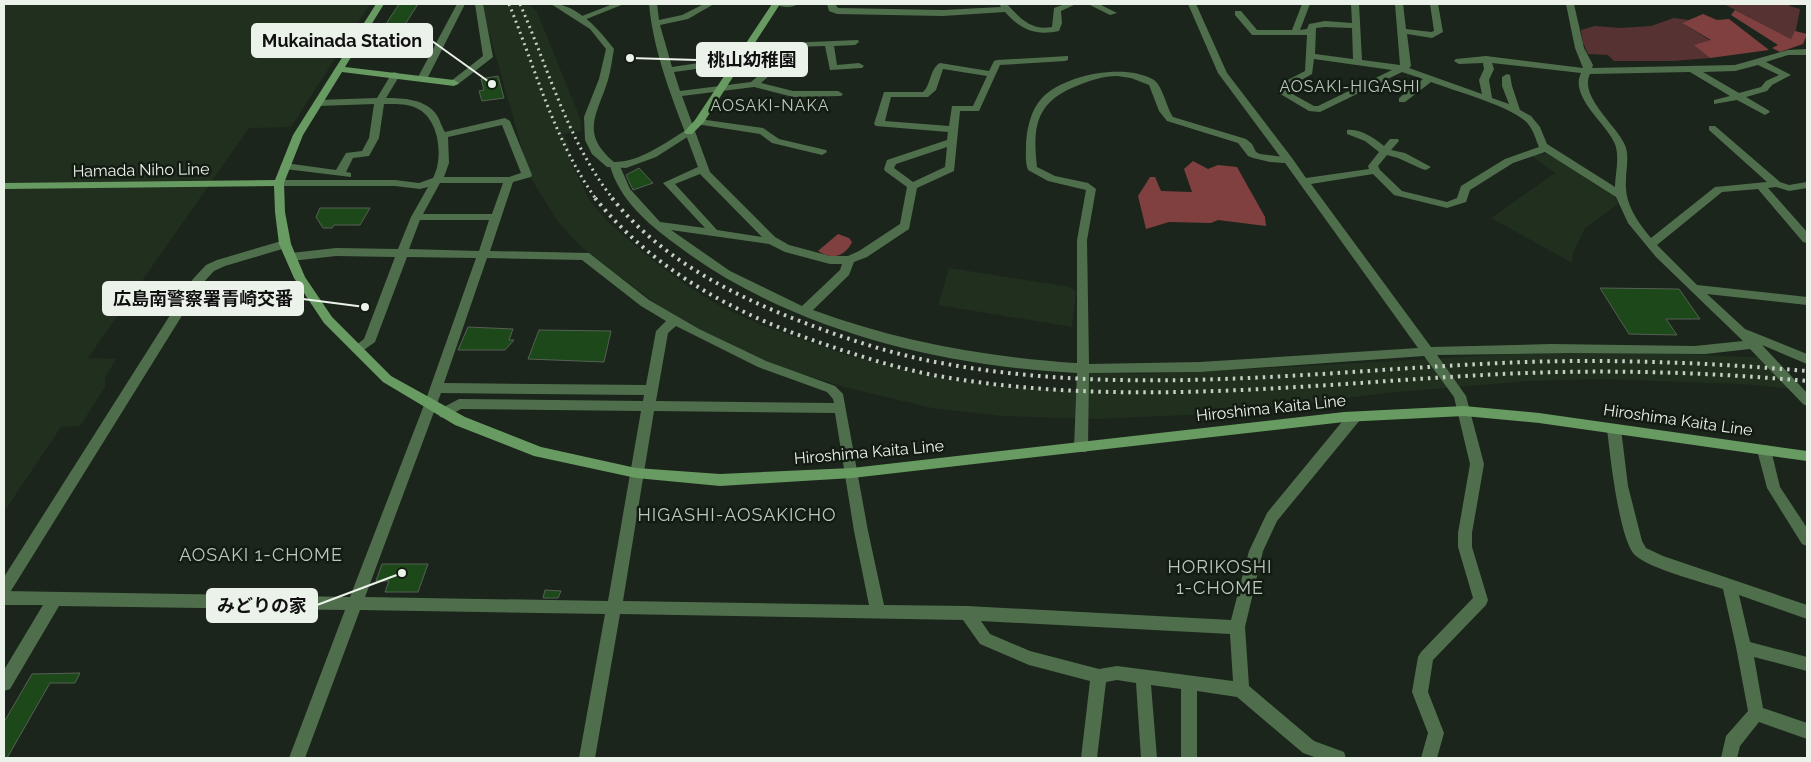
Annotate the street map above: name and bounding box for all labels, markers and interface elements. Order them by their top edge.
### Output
callout: Mukainada Station [252,24,432,57]
text: Mukainada Station [262,30,422,51]
callout: 桃山幼稚園 [697,43,807,76]
text: 桃山幼稚園 [707,49,797,70]
district label: AOSAKI-HIGASHI [1279,77,1421,96]
district label: AOSAKI-NAKA [710,96,830,115]
street label: Hamada Niho Line [72,159,210,181]
callout: 広島南警察署青崎交番 [103,282,303,315]
text: 広島南警察署青崎交番 [113,288,293,309]
street label: Hiroshima Kaita Line [1195,391,1347,425]
street label: Hiroshima Kaita Line [1602,400,1754,440]
street label: Hiroshima Kaita Line [793,436,945,468]
district label: HIGASHI-AOSAKICHO [637,504,837,525]
district label: AOSAKI 1-CHOME [179,544,343,565]
district label: HORIKOSHI 1-CHOME [1167,556,1273,598]
callout: みどりの家 [207,589,317,622]
text: みどりの家 [217,595,307,616]

